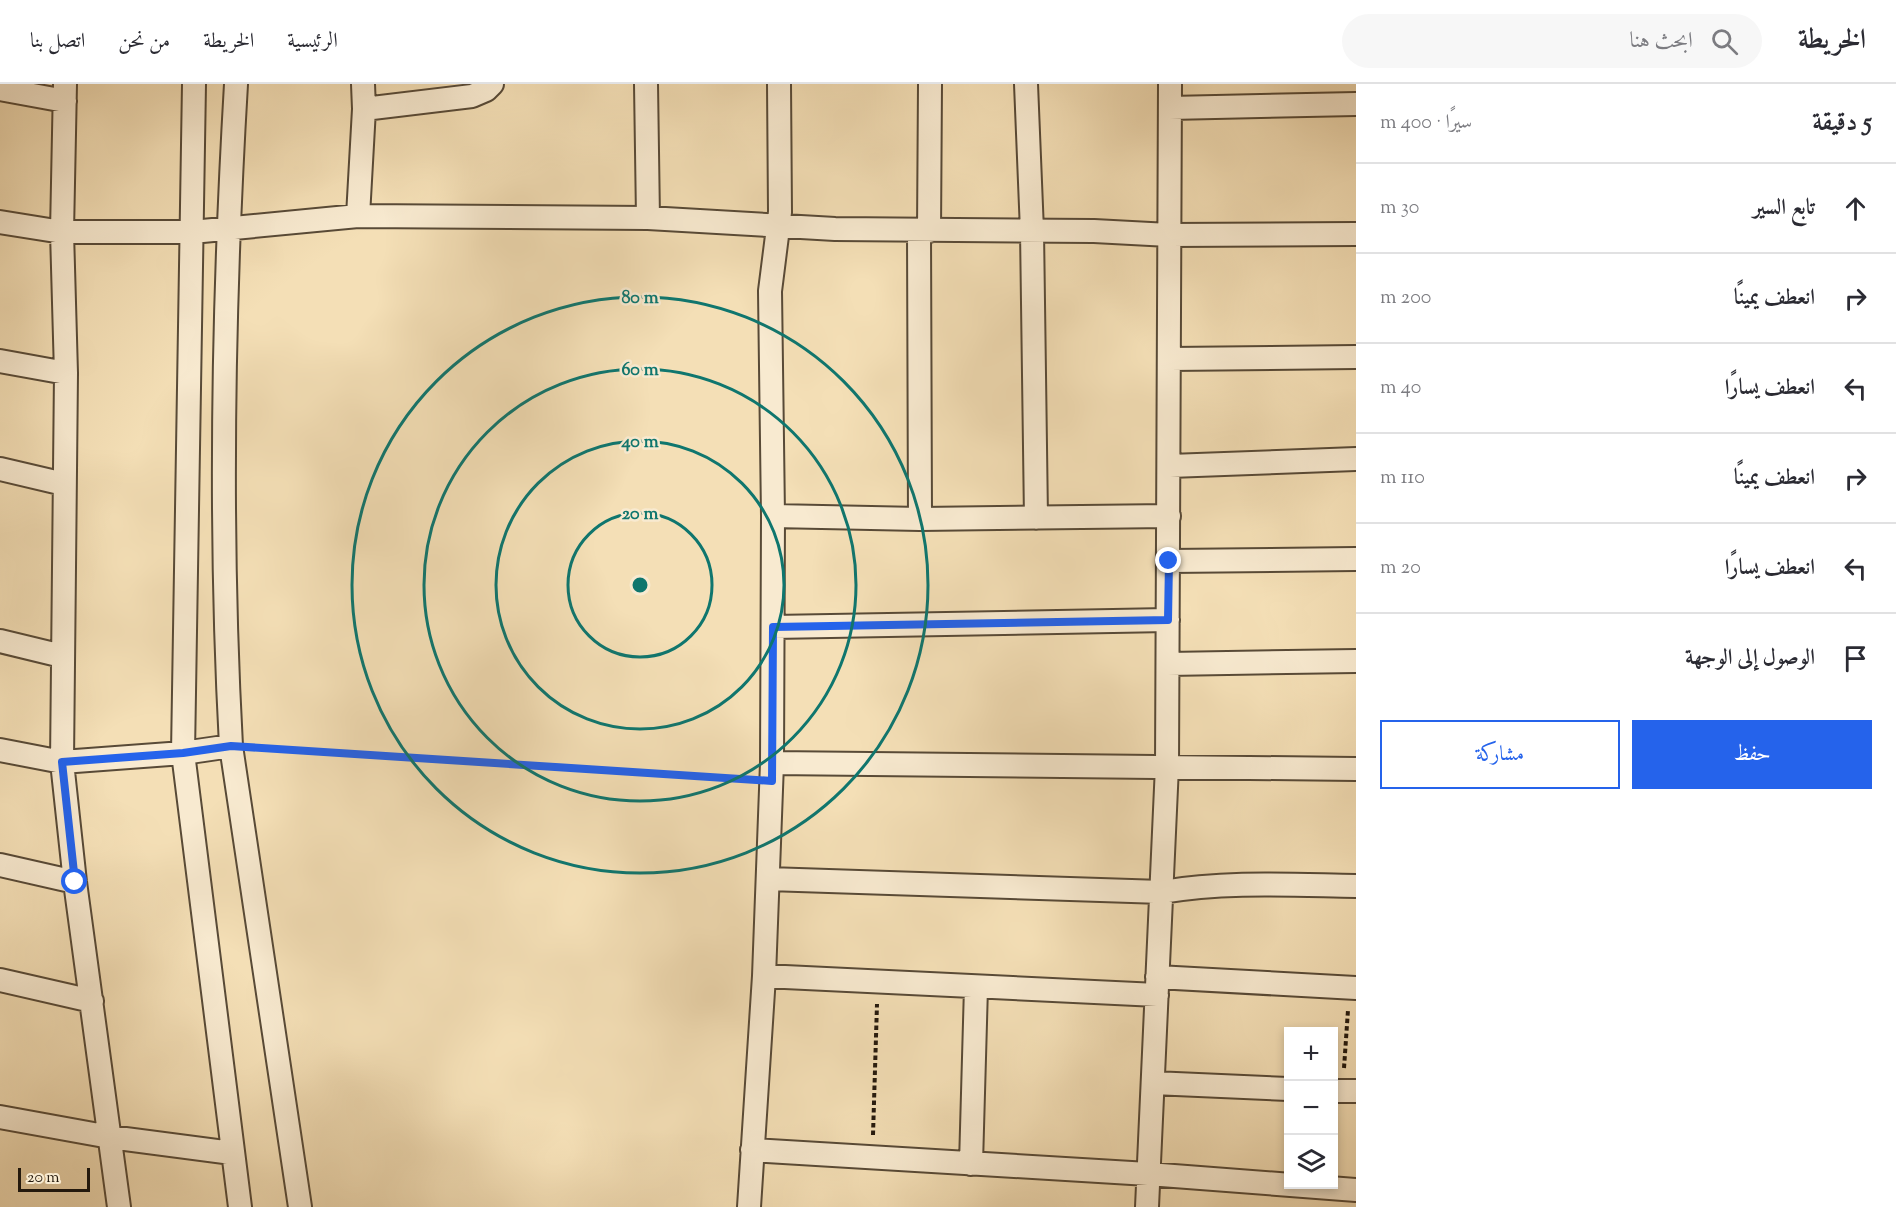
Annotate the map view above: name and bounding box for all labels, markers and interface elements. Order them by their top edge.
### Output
search box [1342,14,1762,68]
text: الخريطة [1798,21,1866,61]
icon: search [1708,25,1741,58]
text: ابحث هنا [1630,26,1693,58]
text: اتصل بنا [30,27,85,57]
text: من نحن [118,27,170,57]
text: الخريطة [203,27,254,57]
text: الرئيسية [287,27,338,57]
text: 5 دقيقة [1812,105,1872,142]
text: سيرًا · 400 m [1380,109,1472,138]
icon: ahead [1839,192,1872,225]
text: تابع السير [1753,193,1815,225]
text: 30 m [1380,194,1419,223]
icon: right [1839,282,1872,315]
text: انعطف يمينًا [1734,283,1815,315]
text: 200 m [1380,284,1431,313]
text: 80 m [621,286,659,312]
text: 60 m [621,358,659,384]
icon: left [1839,372,1872,405]
text: انعطف يسارًا [1725,373,1815,405]
text: 40 m [1380,374,1421,403]
text: 40 m [620,430,659,456]
icon: right [1839,462,1872,495]
text: انعطف يمينًا [1734,463,1815,495]
text: 110 m [1380,464,1425,493]
text: 20 m [622,502,658,528]
route end [1155,547,1181,573]
icon: left [1839,552,1872,585]
text: انعطف يسارًا [1725,553,1815,585]
text: 20 m [1380,554,1421,583]
centre of rings [630,575,650,595]
icon: arrive [1839,642,1872,675]
text: الوصول إلى الوجهة [1685,643,1815,675]
button: مشاركة [1380,720,1620,789]
button: حفظ [1632,720,1872,789]
route start [61,868,87,894]
map controls [1284,1027,1338,1189]
button: + [1284,1027,1338,1081]
button: − [1284,1081,1338,1135]
button: layers [1284,1135,1338,1189]
scale bar [18,1165,90,1192]
text: 20 m [27,1167,60,1190]

